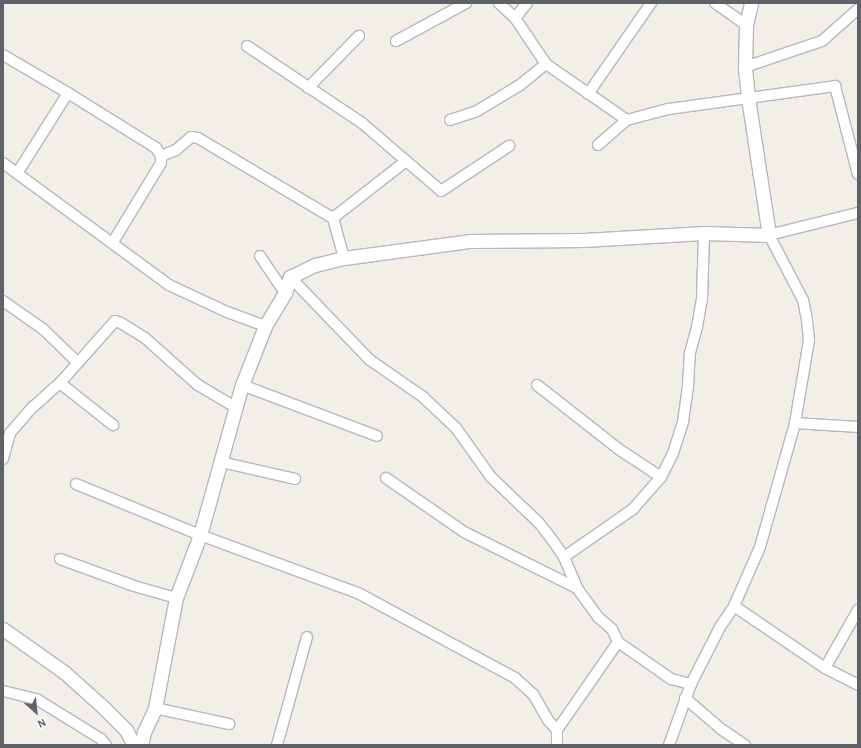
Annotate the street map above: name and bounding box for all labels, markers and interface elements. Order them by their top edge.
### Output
north arrow [16,692,56,732]
text: N [36,716,48,730]

